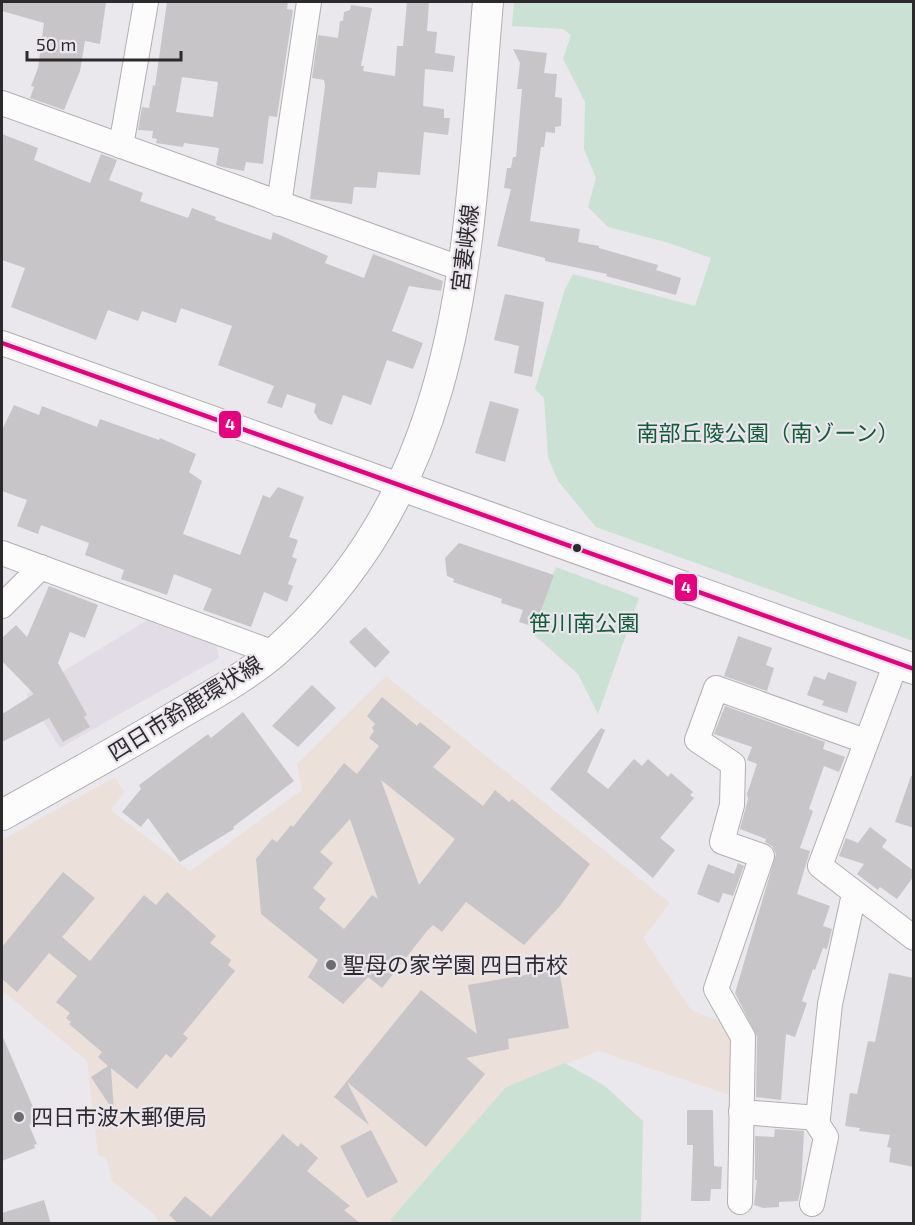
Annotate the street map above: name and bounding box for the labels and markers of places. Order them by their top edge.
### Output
unlabelled marker [571,542,583,554]
place label: 聖母の家学園 四日市校 [343,951,568,977]
marker: 聖母の家学園 四日市校 [324,958,338,972]
place label: 四日市波木郵便局 [31,1103,207,1129]
marker: 四日市波木郵便局 [12,1110,26,1124]

